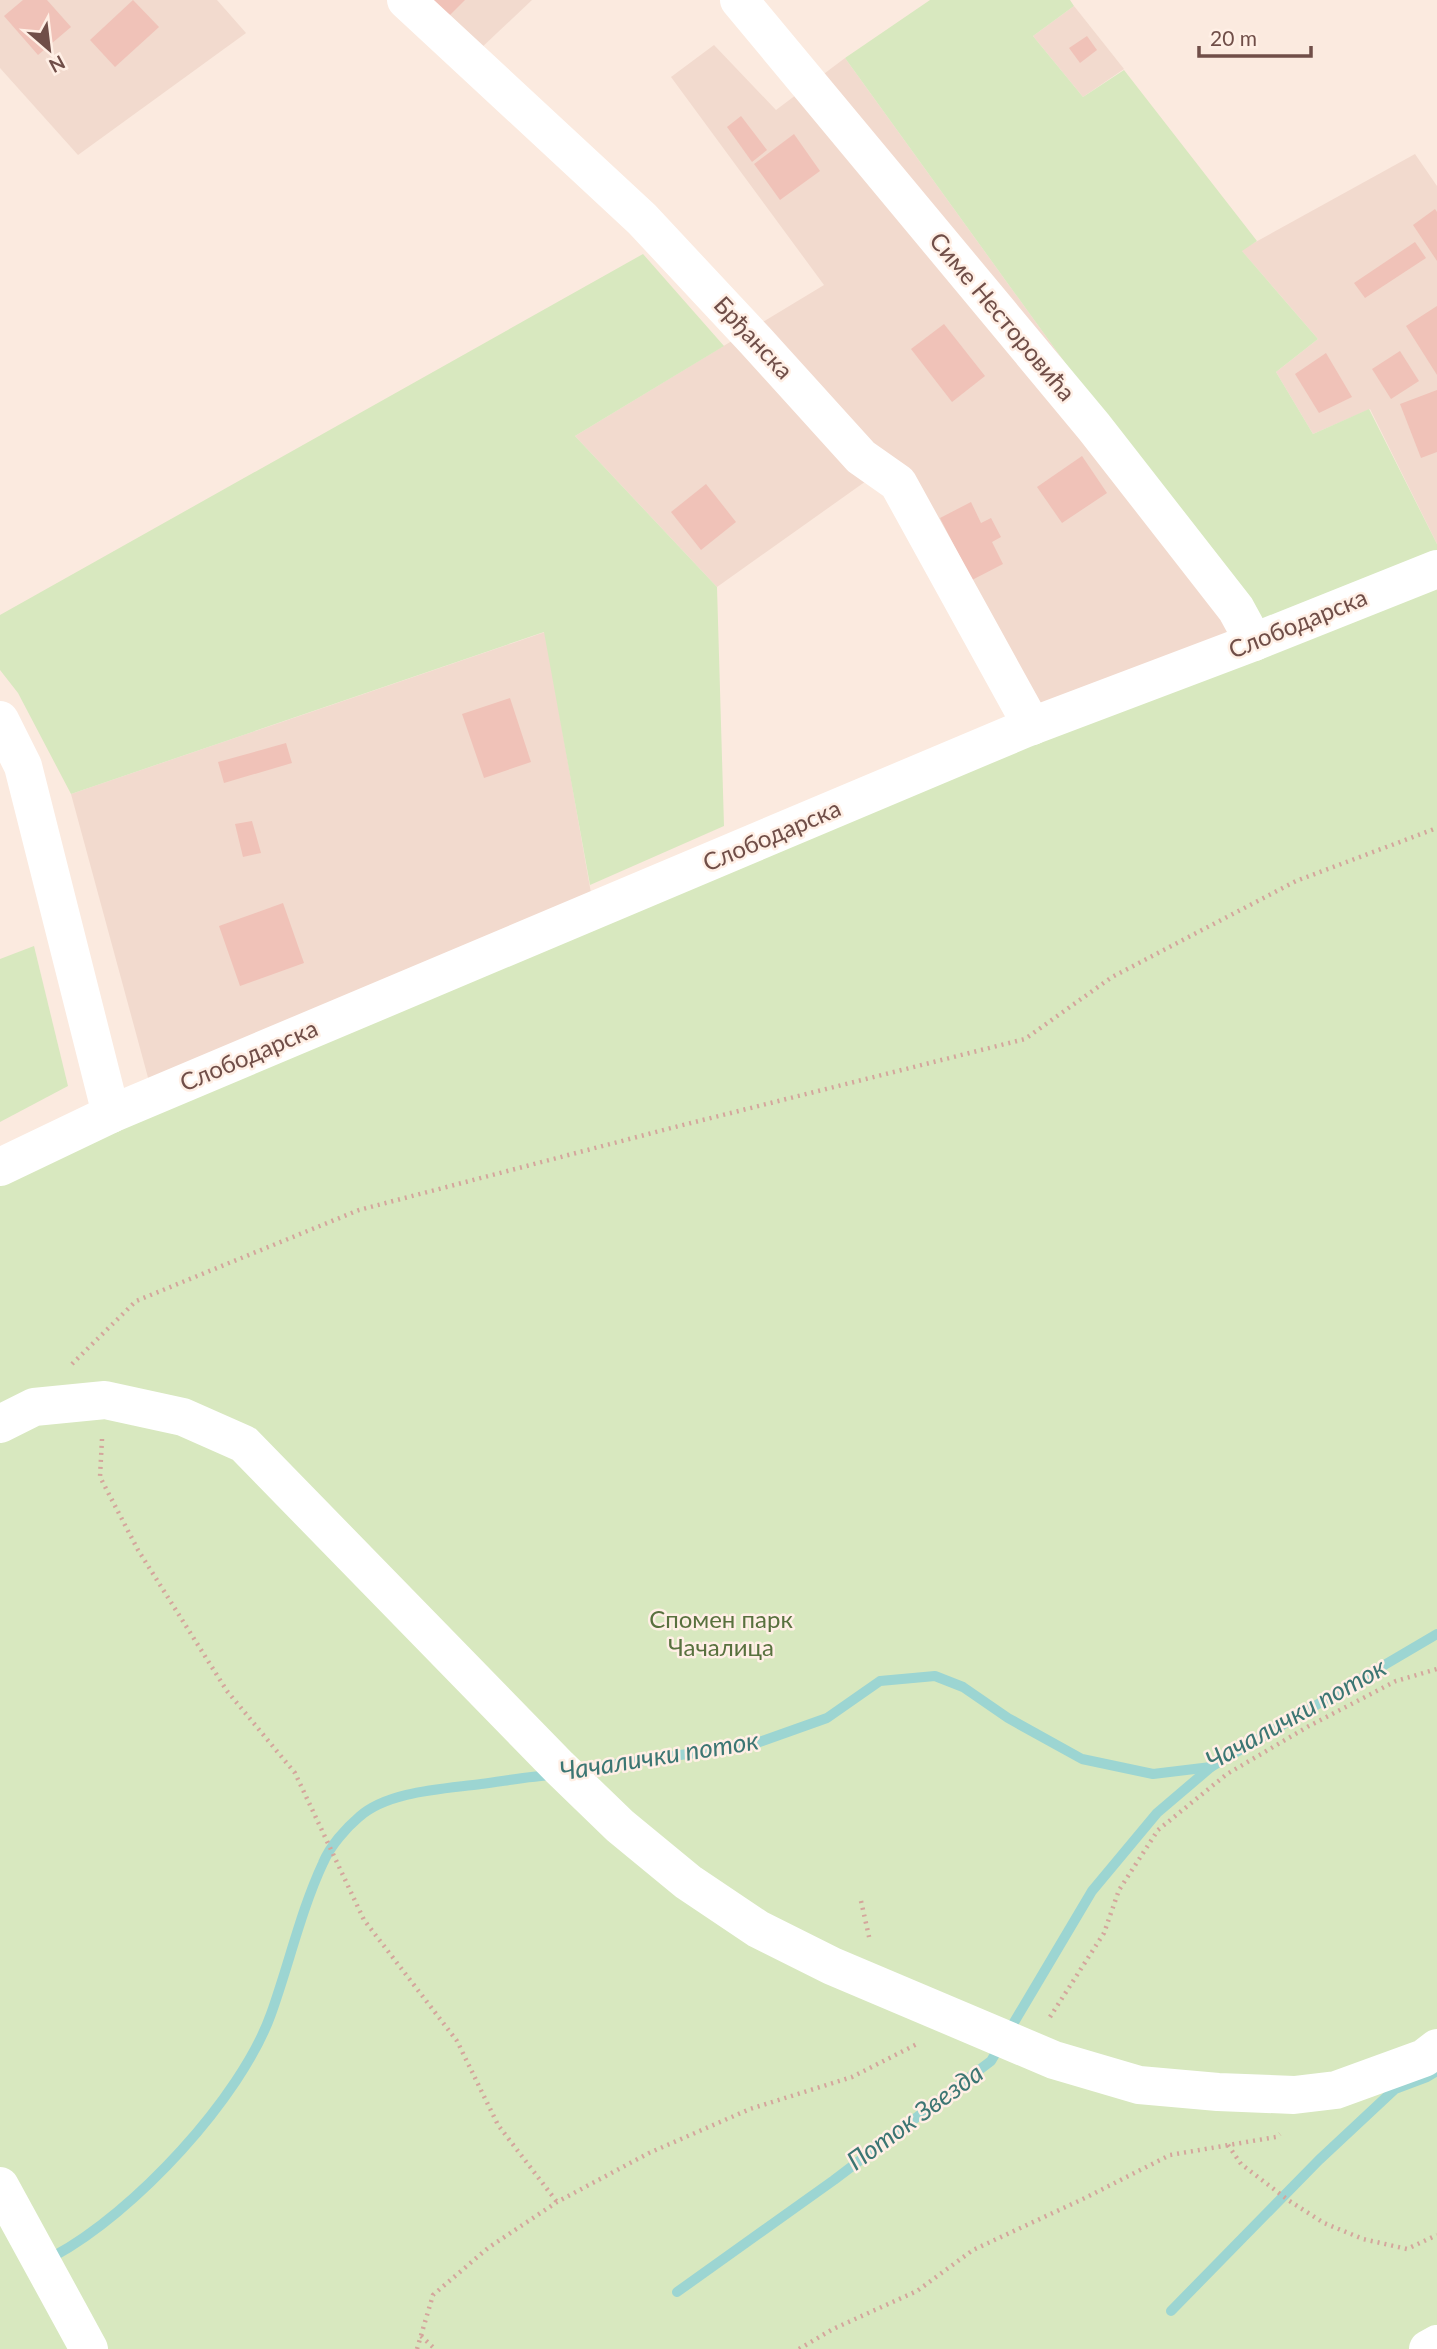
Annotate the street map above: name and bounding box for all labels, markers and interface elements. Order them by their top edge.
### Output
north arrow [14,14,84,84]
scale bar [1199,14,1311,58]
text: 20 m [1210,25,1257,50]
text: N [45,51,69,78]
street label: Симе Несторовића [924,226,1082,406]
street label: Брђанска [709,290,800,384]
street label: Слободарска [1224,582,1371,664]
street label: Слободарска [698,793,845,877]
street label: Слободарска [175,1013,322,1097]
park label: Спомен парк Чачалица [649,1604,793,1661]
water label: Чачалички поток [1200,1650,1392,1776]
water label: Чачалички поток [557,1723,761,1787]
water label: Поток Звезда [840,2056,989,2176]

